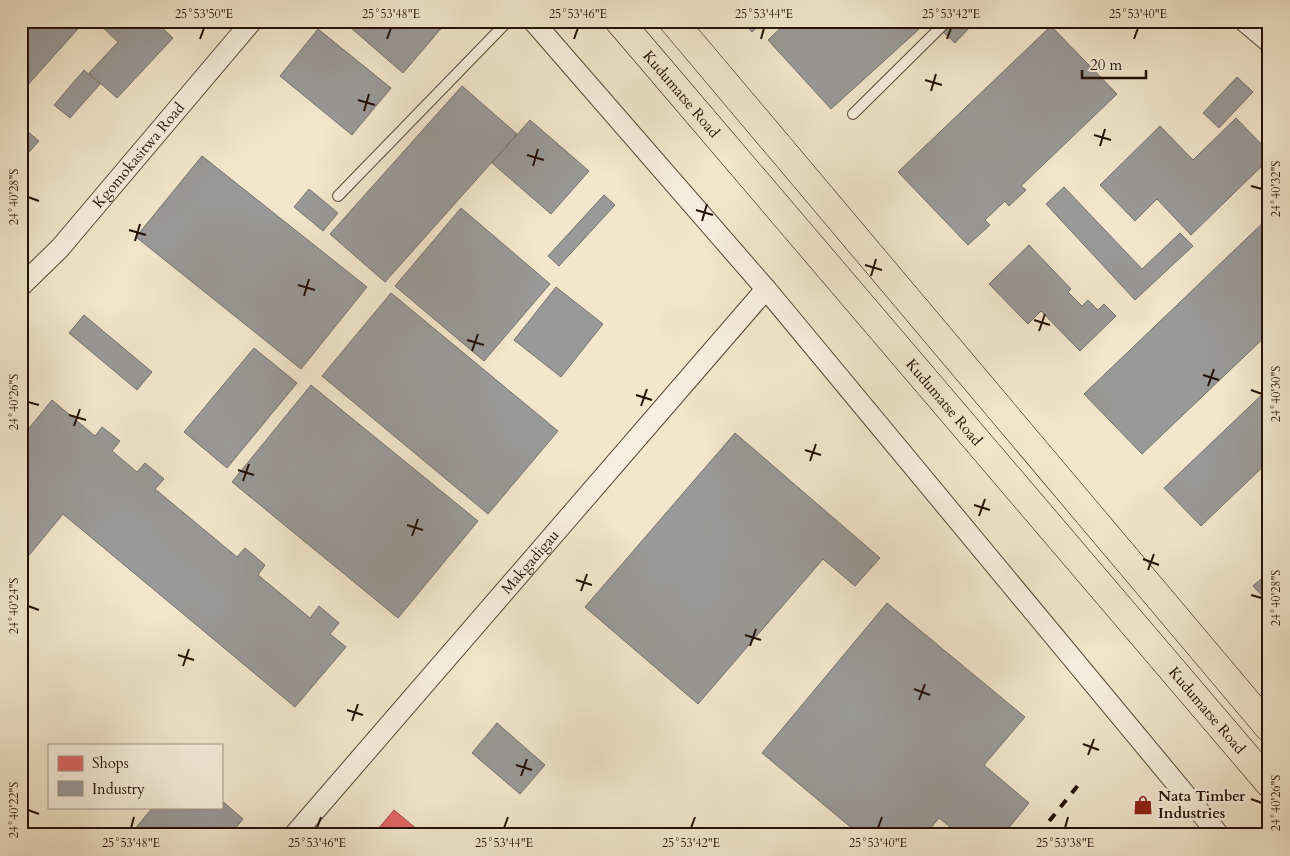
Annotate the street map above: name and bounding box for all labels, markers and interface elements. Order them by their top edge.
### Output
text: 25°53'50"E [175,6,233,22]
text: 25°53'48"E [362,6,420,22]
text: 25°53'46"E [549,6,607,22]
text: 25°53'44"E [735,6,793,22]
text: 25°53'42"E [922,6,980,22]
text: 25°53'40"E [1109,6,1167,22]
street label: Kudumatse Road [639,46,724,142]
scale bar [1082,48,1146,80]
text: 20 m [1090,55,1122,75]
street label: Kgomokasitwa Road [88,98,189,212]
text: 24°40'32"S [1268,161,1284,217]
text: 24°40'28"S [6,169,22,225]
street label: Kudumatse Road [901,354,987,450]
text: 24°40'30"S [1268,366,1284,422]
text: 24°40'26"S [6,374,22,430]
street label: Makgadigau [497,526,563,598]
text: 24°40'28"S [1268,570,1284,626]
text: 24°40'24"S [6,578,22,634]
street label: Kudumatse Road [1164,663,1250,758]
legend [48,744,222,808]
text: Shops [92,753,129,773]
text: 24°40'26"S [1268,775,1284,831]
text: Industry [92,779,145,799]
text: 24°40'22"S [6,782,22,838]
place label: Nata Timber Industries [1158,786,1246,823]
shop icon: Nata Timber Industries [1132,794,1154,816]
text: 25°53'48"E [102,835,160,851]
text: 25°53'46"E [288,835,346,851]
text: 25°53'44"E [475,835,533,851]
text: 25°53'42"E [662,835,720,851]
text: 25°53'40"E [849,835,907,851]
text: 25°53'38"E [1036,835,1094,851]

